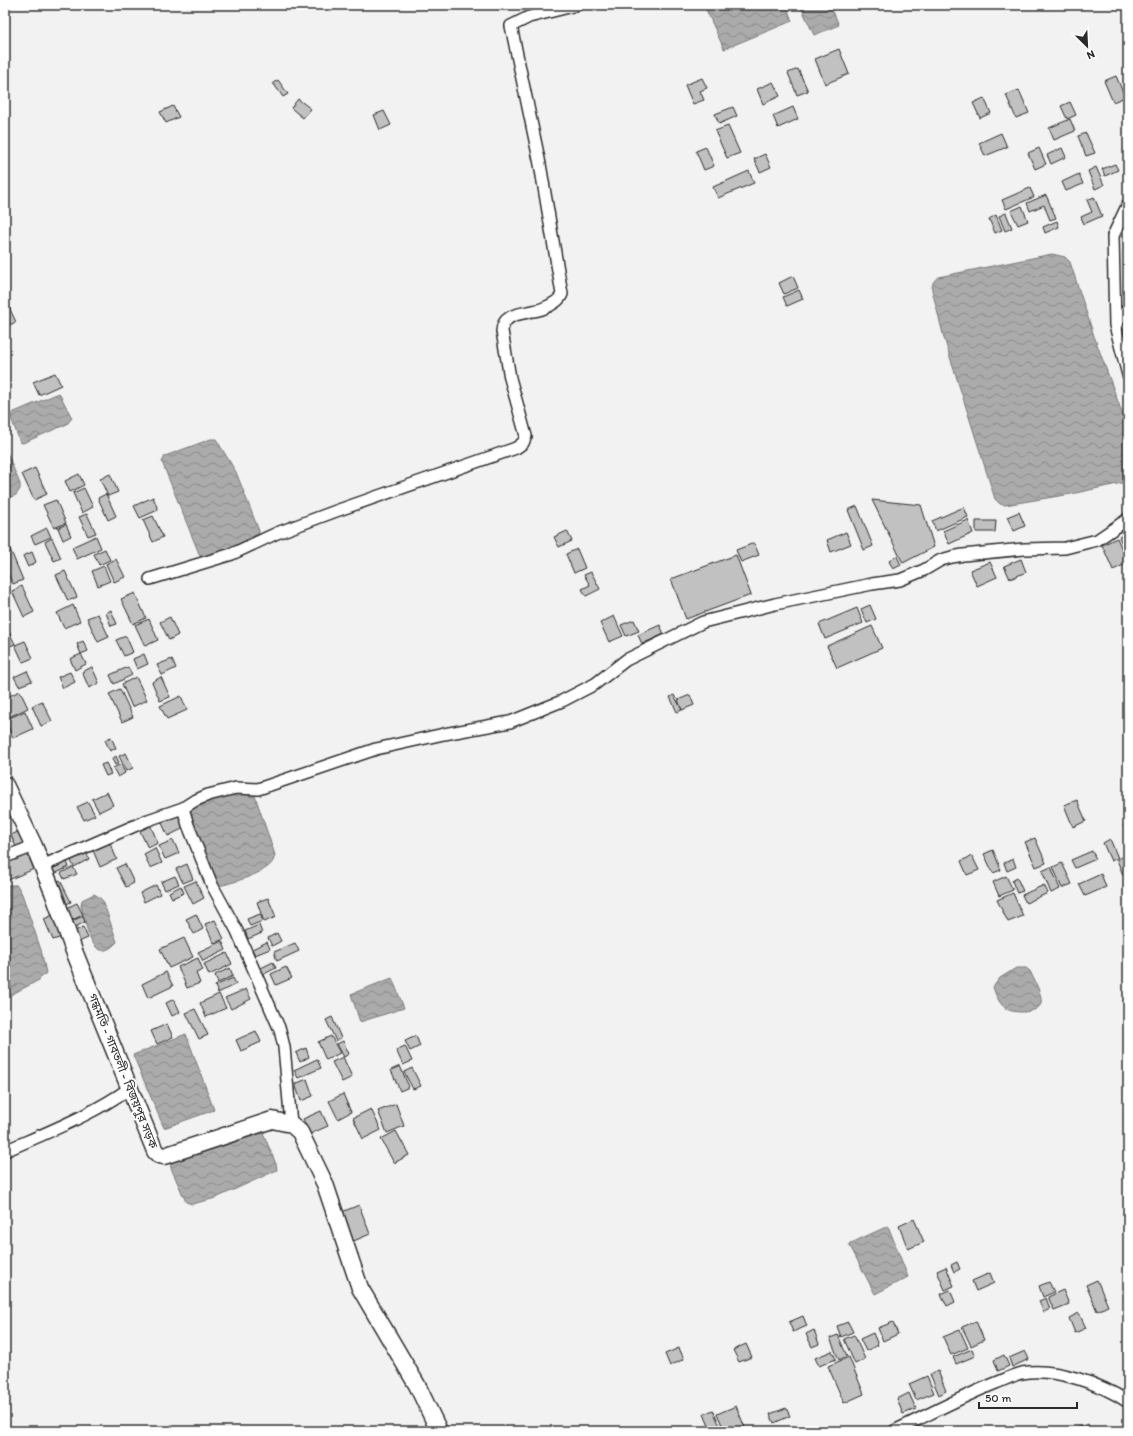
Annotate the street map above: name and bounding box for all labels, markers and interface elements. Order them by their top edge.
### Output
north arrow [1067,26,1107,66]
text: N [1085,47,1097,62]
street label: গন্ধমতি - গাবতলী - বিজয়পুর সড়ক [84,991,162,1151]
scale bar [979,1384,1077,1410]
text: 50 m [985,1391,1011,1405]

